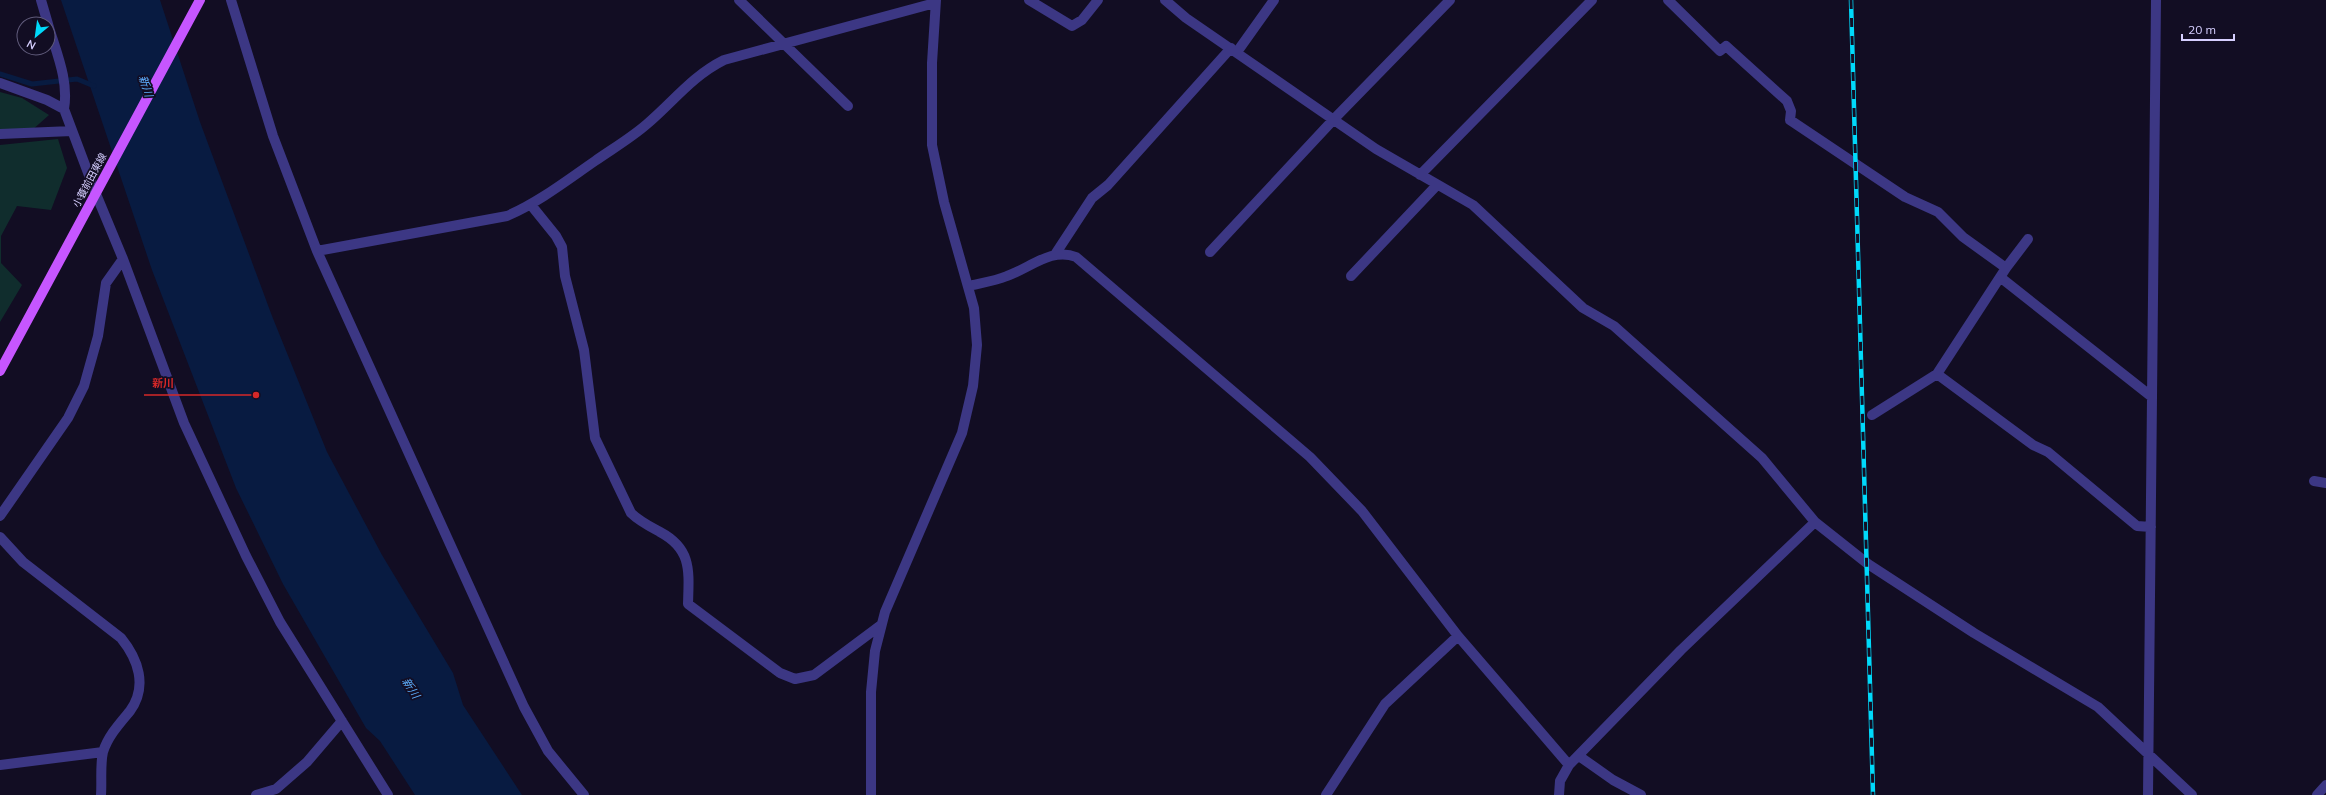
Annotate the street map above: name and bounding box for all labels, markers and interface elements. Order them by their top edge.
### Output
north arrow [16,16,56,56]
scale bar [2182,16,2234,42]
text: 20 m [2188,22,2216,37]
text: N [24,37,38,53]
water label: 新川 [136,73,156,100]
street label: 小蓑前田東線 [70,151,109,210]
callout: 新川 [144,372,182,395]
text: 新川 [152,376,174,390]
water label: 新川 [399,675,423,702]

